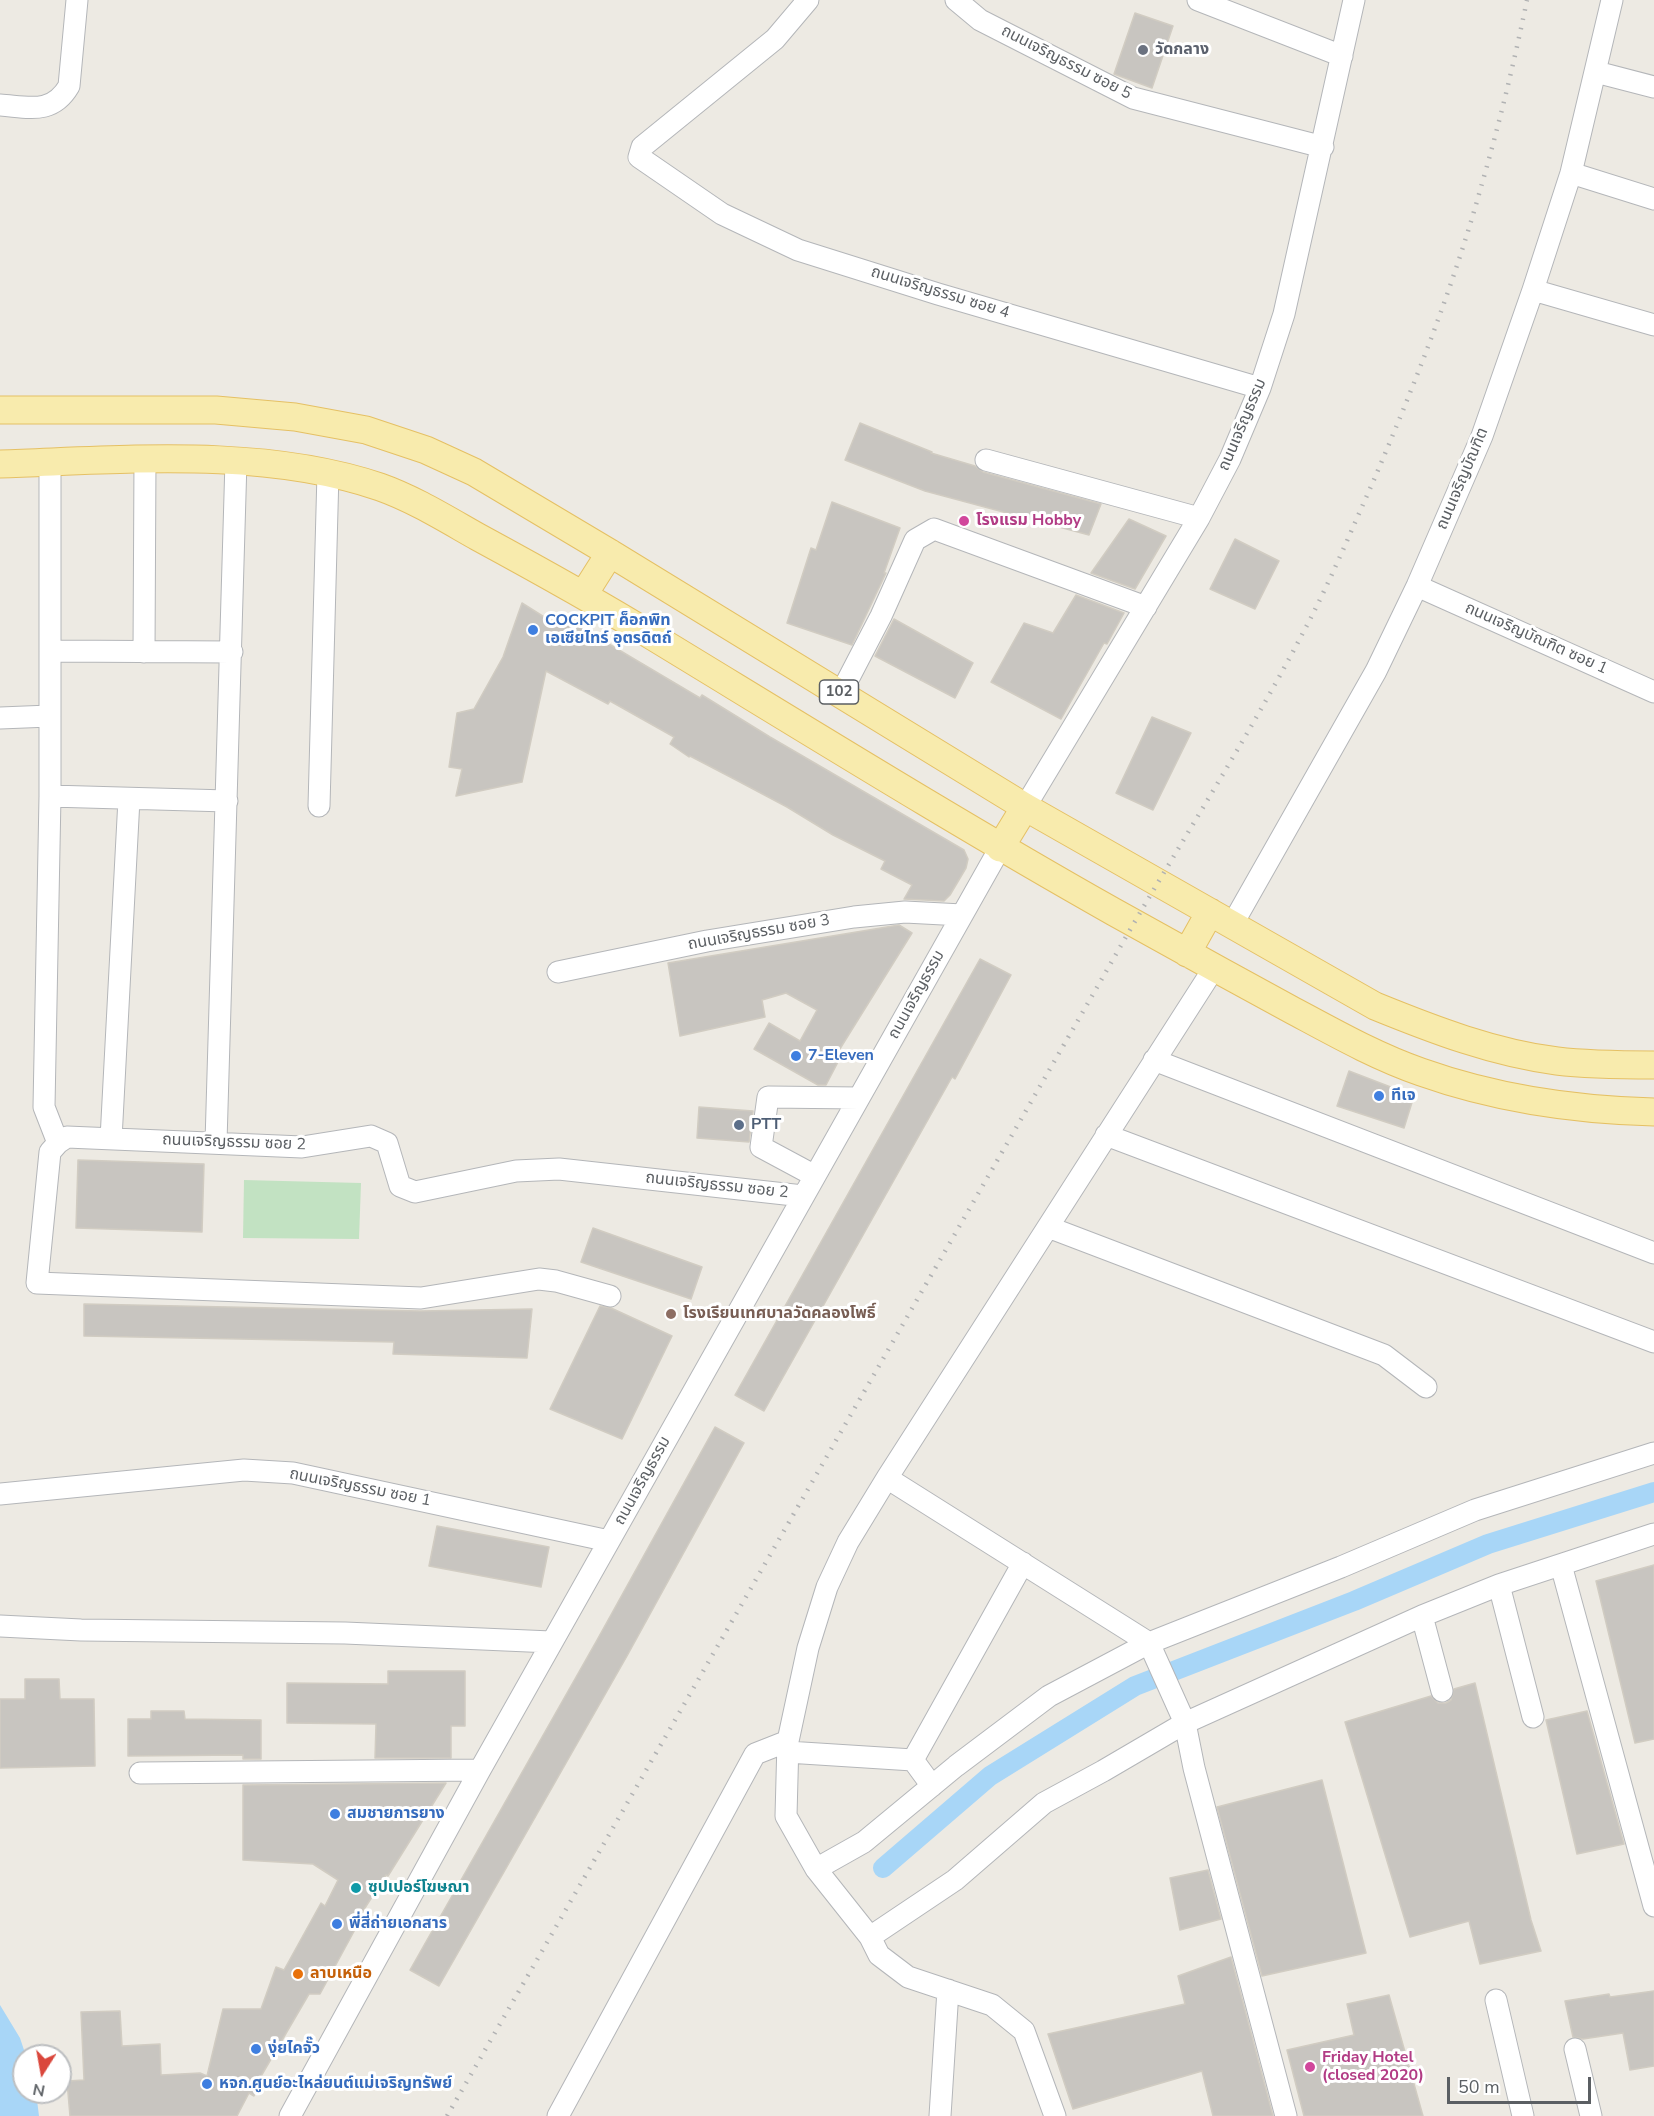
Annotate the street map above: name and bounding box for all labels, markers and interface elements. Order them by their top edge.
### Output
street label: ถนนเจริญธรรม ซอย 5 [998,22,1134,104]
place label: วัดกลาง [1155,40,1209,60]
marker: วัดกลาง [1136,43,1150,57]
street label: ถนนเจริญธรรม ซอย 4 [868,263,1012,323]
street label: ถนนเจริญธรรม [1215,376,1271,474]
street label: ถนนเจริญบัณฑิต [1433,425,1493,533]
place label: โรงแรม Hobby [976,511,1081,531]
marker: โรงแรม Hobby [957,514,971,528]
street label: ถนนเจริญบัณฑิต ซอย 1 [1462,599,1610,679]
place label: COCKPIT ค็อกพิท เอเซียไทร์ อุตรดิตถ์ [545,611,672,649]
marker: COCKPIT ค็อกพิท เอเซียไทร์ อุตรดิตถ์ [526,623,540,637]
road number: 102 [820,680,858,704]
street label: ถนนเจริญธรรม ซอย 3 [686,911,832,955]
street label: ถนนเจริญธรรม [885,947,949,1043]
place label: 7-Eleven [808,1046,874,1066]
marker: 7-Eleven [789,1049,803,1063]
place label: ทีเจ [1391,1086,1416,1106]
marker: ทีเจ [1372,1089,1386,1103]
place label: PTT [751,1115,781,1135]
marker: PTT [732,1118,746,1132]
street label: ถนนเจริญธรรม ซอย 2 [162,1131,306,1155]
street label: ถนนเจริญธรรม ซอย 2 [644,1169,790,1203]
place label: โรงเรียนเทศบาลวัดคลองโพธิ์ [683,1304,876,1324]
marker: โรงเรียนเทศบาลวัดคลองโพธิ์ [664,1307,678,1321]
street label: ถนนเจริญธรรม [611,1433,675,1529]
street label: ถนนเจริญธรรม ซอย 1 [288,1465,432,1511]
place label: สมชายการยาง [347,1804,445,1824]
marker: สมชายการยาง [328,1807,342,1821]
place label: ซุปเปอร์โฆษณา [368,1878,469,1898]
marker: ซุปเปอร์โฆษณา [349,1881,363,1895]
place label: พี่สี่ถ่ายเอกสาร [349,1914,447,1934]
marker: พี่สี่ถ่ายเอกสาร [330,1917,344,1931]
place label: ลาบเหนือ [310,1964,372,1984]
marker: ลาบเหนือ [291,1967,305,1981]
place label: งุ่ยไคจั๊ว [268,2039,320,2059]
marker: งุ่ยไคจั๊ว [249,2042,263,2056]
north arrow [12,2044,72,2104]
place label: Friday Hotel (closed 2020) [1322,2048,1424,2086]
marker: Friday Hotel (closed 2020) [1303,2060,1317,2074]
scale bar [1450,2065,1594,2103]
place label: หจก.ศูนย์อะไหล่ยนต์แม่เจริญทรัพย์ [219,2074,452,2094]
text: 50 m [1458,2075,1500,2099]
marker: หจก.ศูนย์อะไหล่ยนต์แม่เจริญทรัพย์ [200,2077,214,2091]
text: N [31,2078,47,2102]

